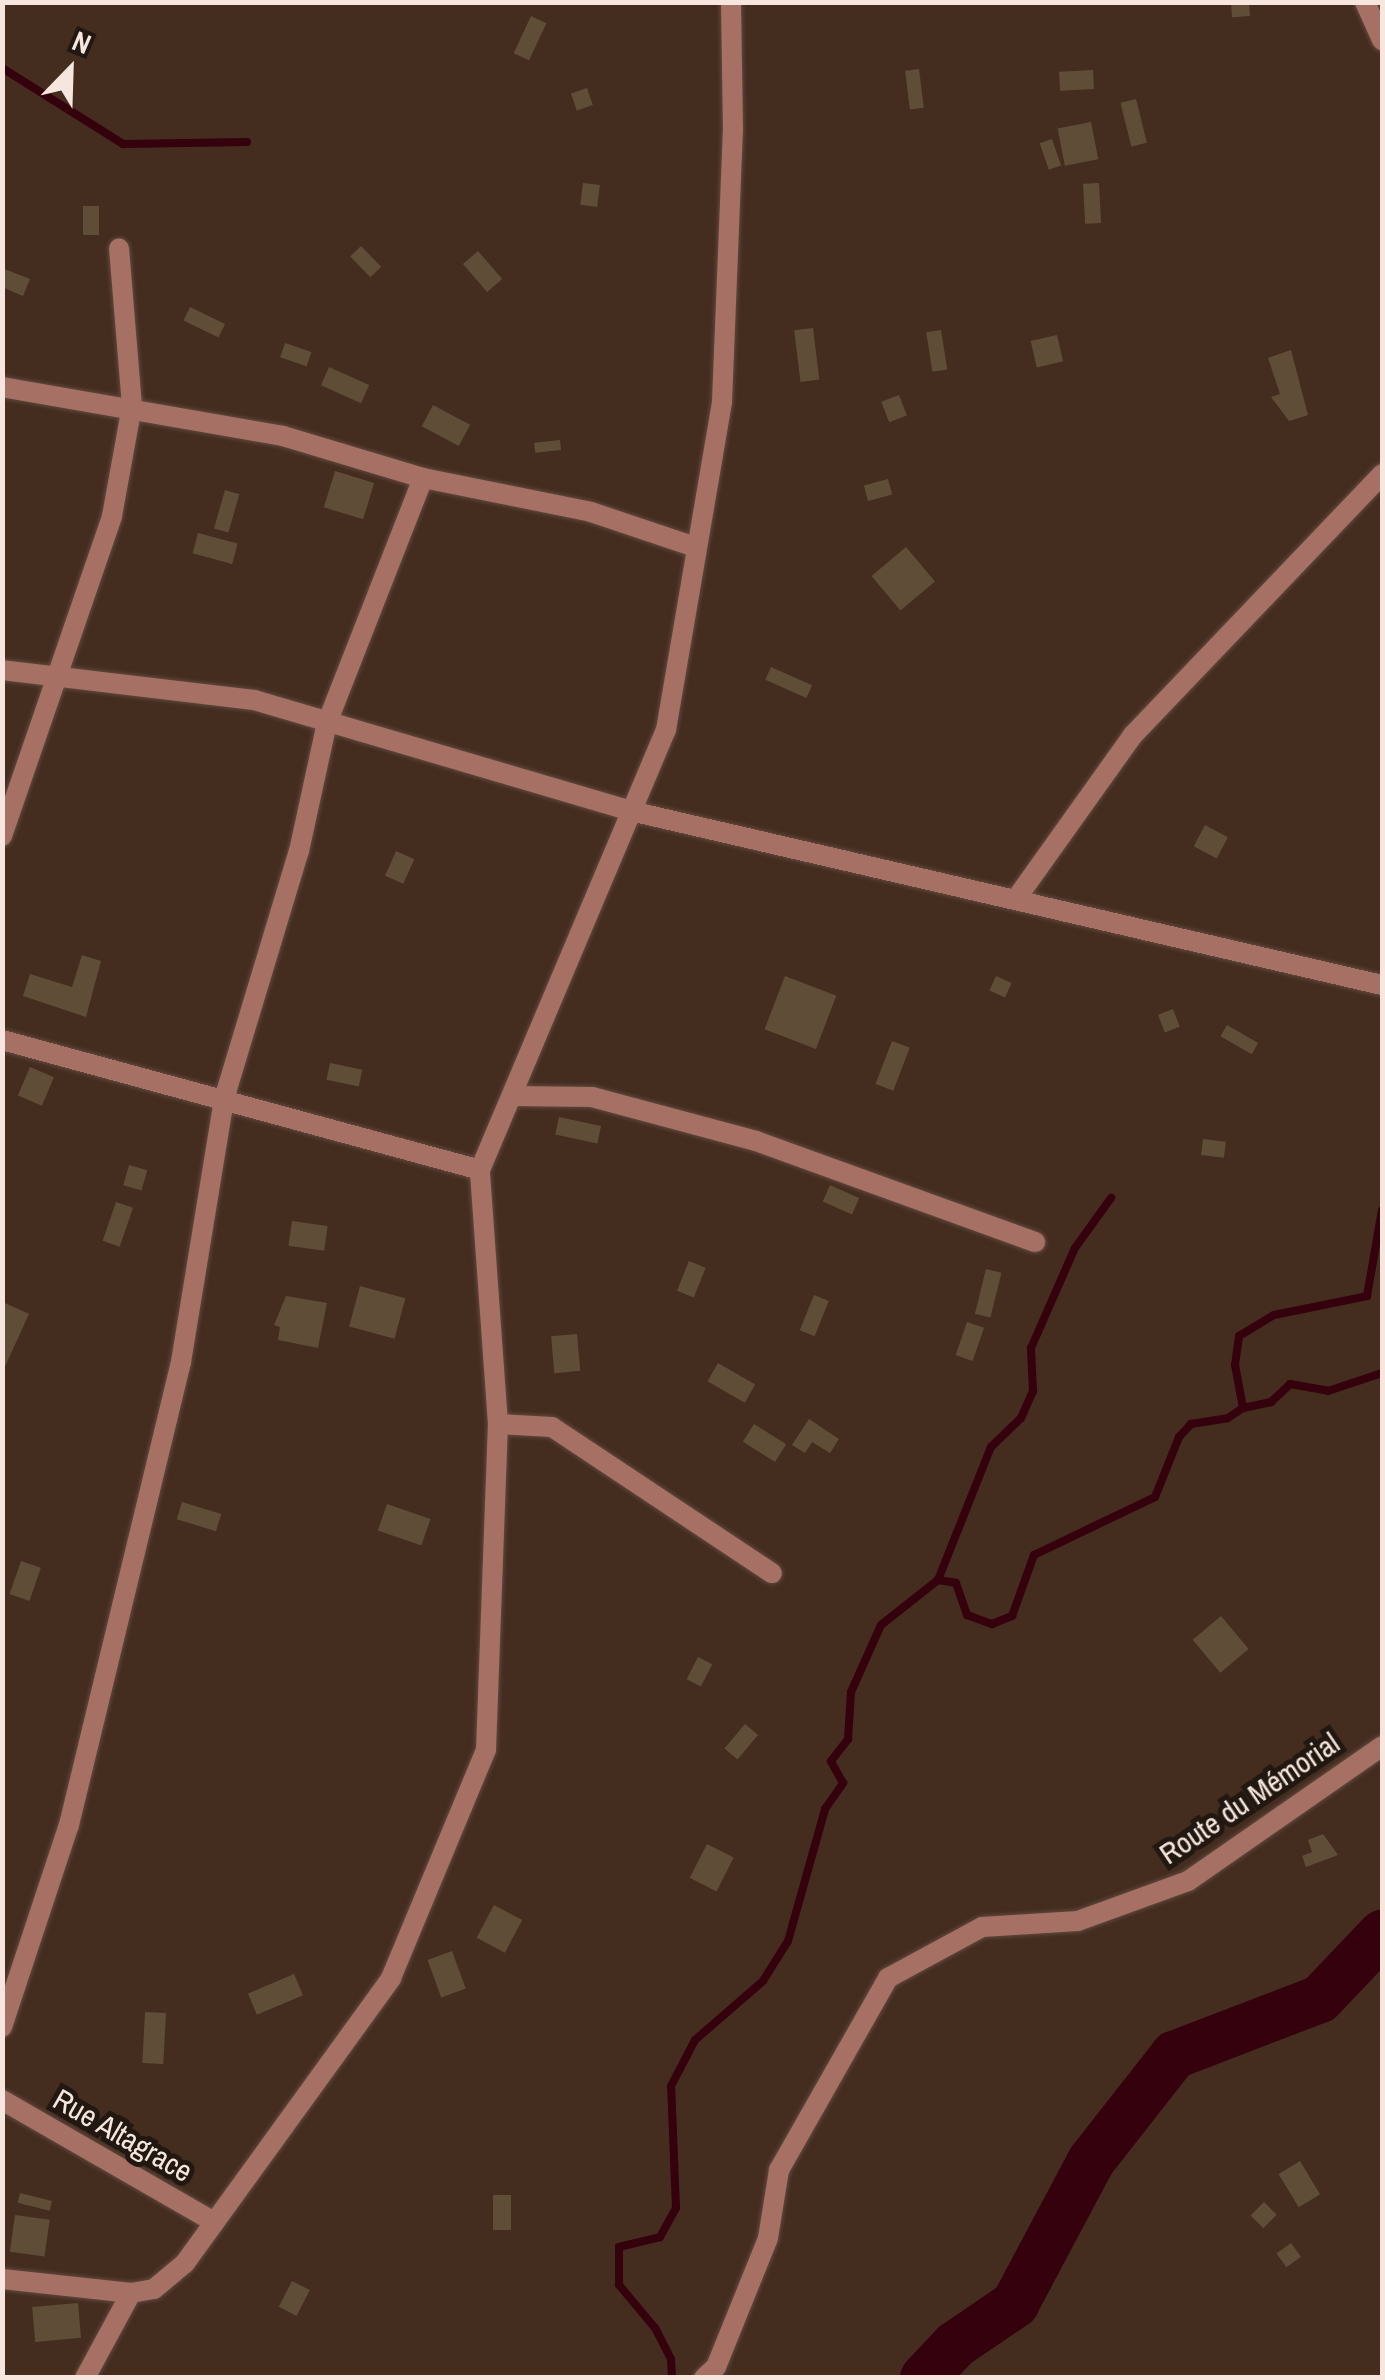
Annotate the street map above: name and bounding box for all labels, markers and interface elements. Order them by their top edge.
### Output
north arrow [20,20,120,120]
text: N [67,22,97,63]
street label: Route du Mémorial [1152,1725,1346,1871]
street label: Rue Altagrace [47,2080,199,2190]

